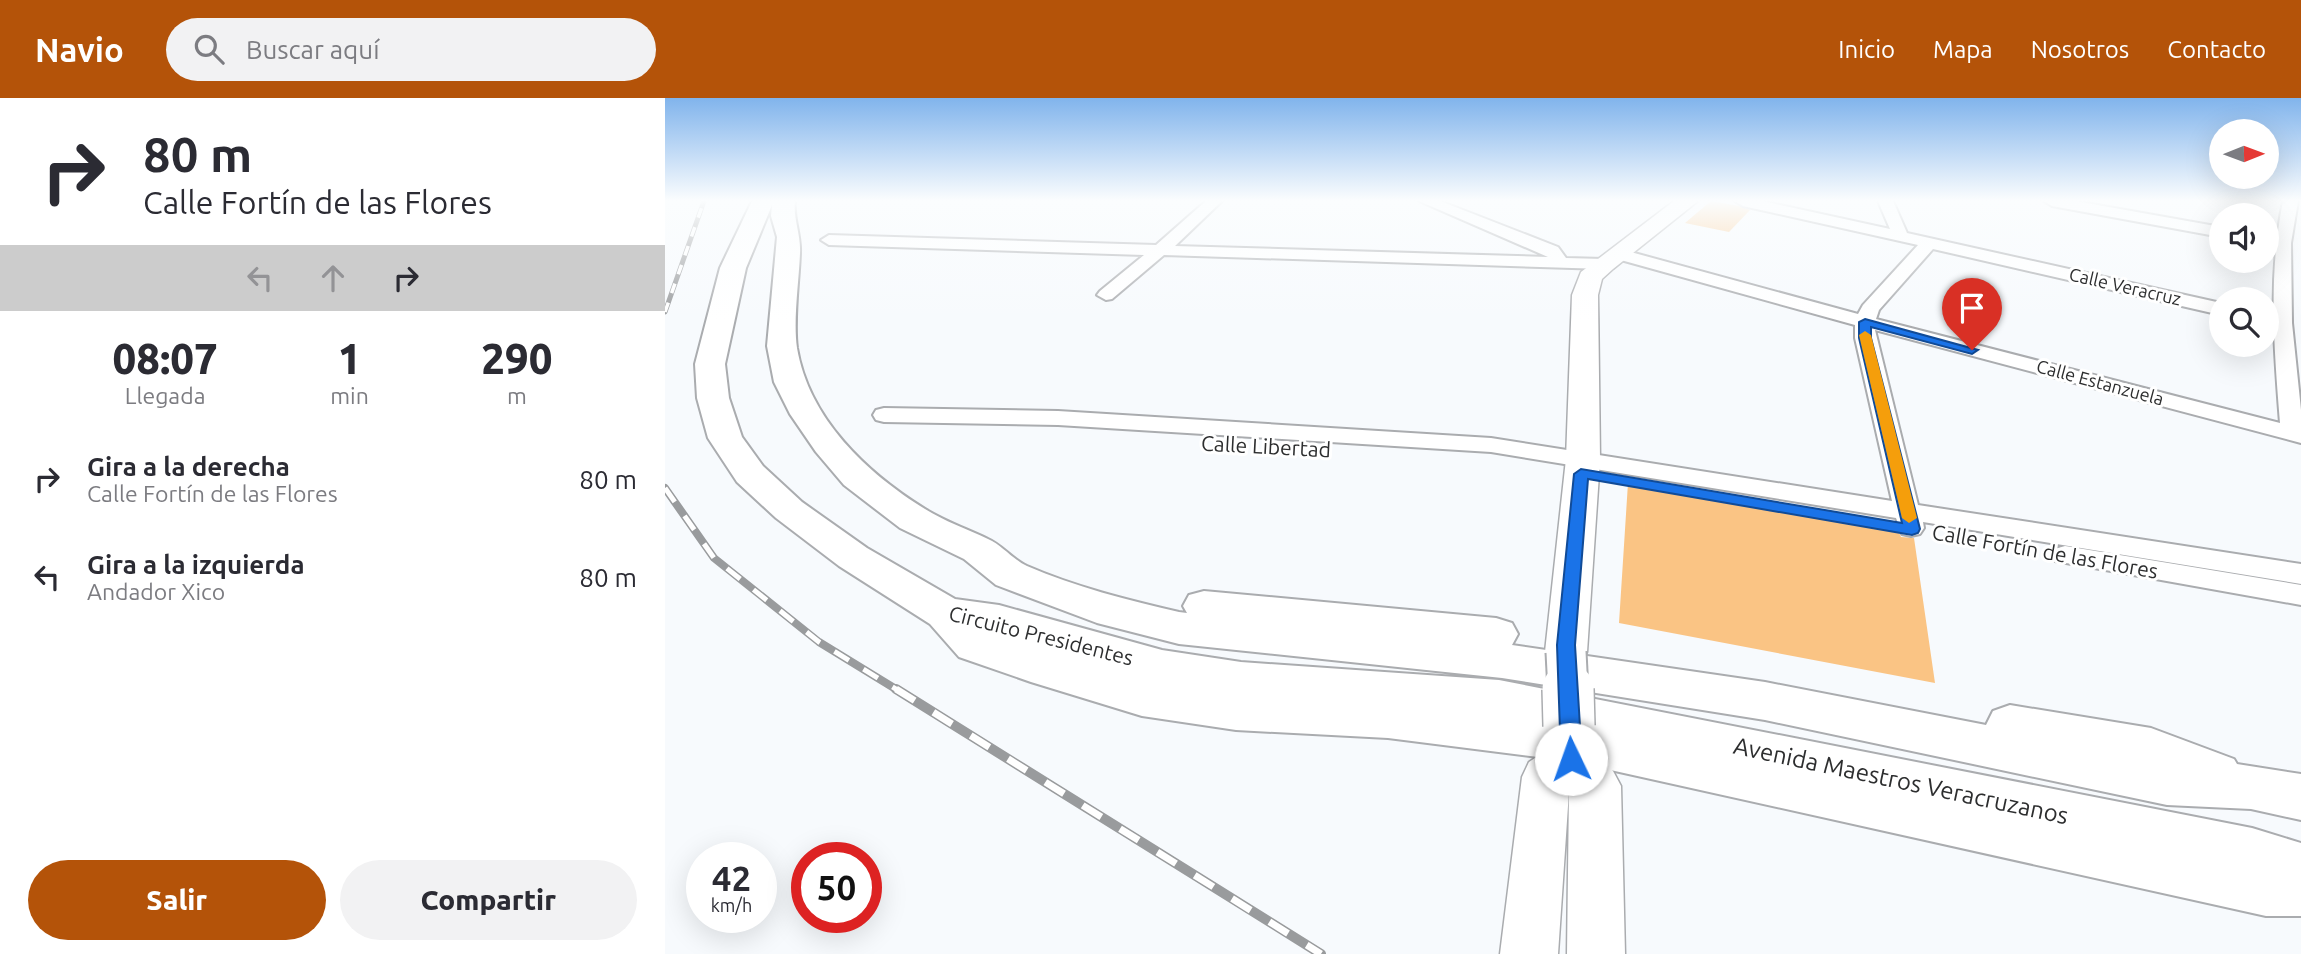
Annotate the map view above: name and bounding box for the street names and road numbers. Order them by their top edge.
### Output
street label: Calle Veracruz [2067,263,2183,309]
street label: Calle Estanzuela [2035,355,2166,409]
street label: Calle Libertad [1201,431,1332,461]
street label: Calle Fortín de las Flores [1930,519,2160,583]
street label: Circuito Presidentes [947,601,1136,670]
street label: Avenida Maestros Veracruzanos [1731,732,2071,829]

